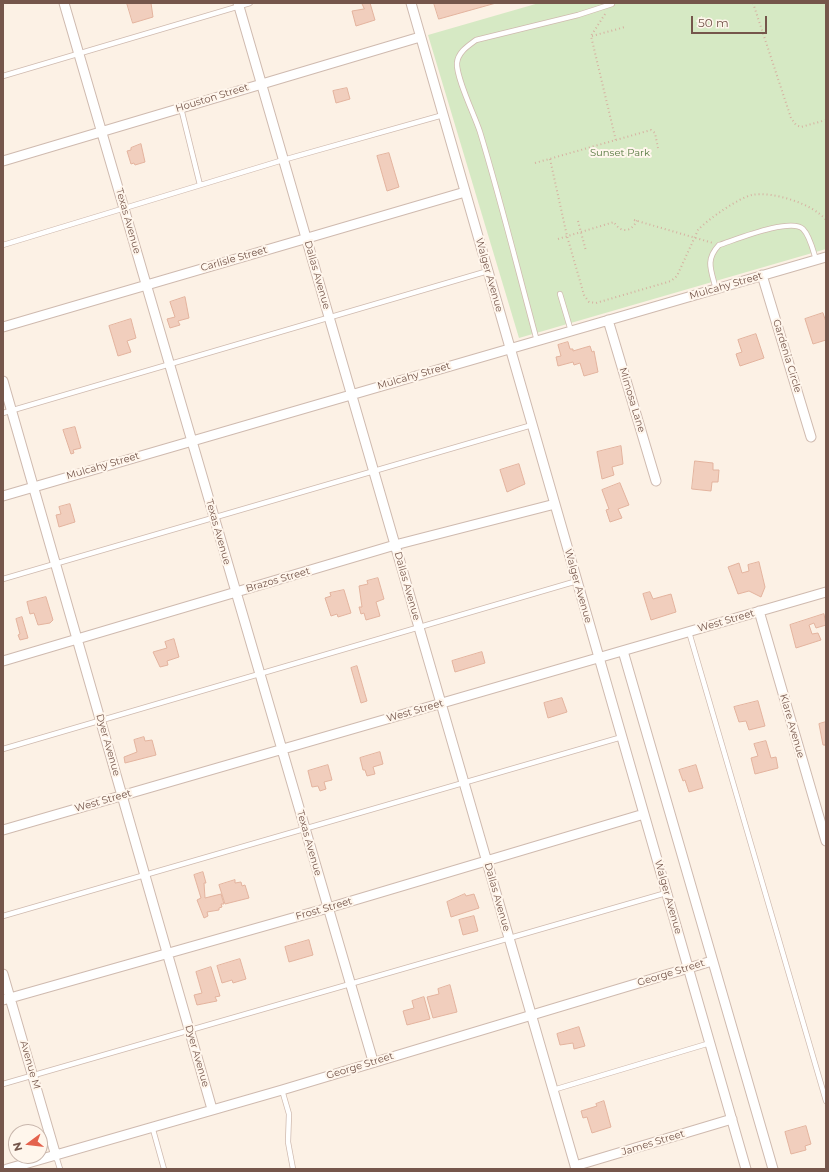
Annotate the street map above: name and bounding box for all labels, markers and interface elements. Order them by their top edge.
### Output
scale bar [693,8,769,34]
text: 50 m [698,15,729,30]
street label: Houston Street [174,81,250,115]
park label: Sunset Park [590,147,650,159]
street label: Texas Avenue [113,187,143,255]
street label: Walger Avenue [473,237,505,313]
street label: Dallas Avenue [301,239,333,311]
street label: Carlisle Street [199,244,269,274]
street label: Mulcahy Street [688,270,764,302]
street label: Gardenia Circle [770,318,804,394]
street label: Mulcahy Street [376,360,452,392]
street label: Mimosa Lane [616,366,648,434]
street label: Mulcahy Street [65,450,141,482]
street label: Texas Avenue [203,498,233,566]
street label: Walger Avenue [562,548,594,624]
street label: Dallas Avenue [391,550,423,622]
street label: Brazos Street [245,565,311,595]
street label: West Street [696,607,756,635]
street label: Klare Avenue [777,693,807,759]
street label: West Street [385,697,445,725]
street label: Dyer Avenue [93,713,123,777]
street label: West Street [73,787,133,815]
street label: Texas Avenue [294,809,324,877]
street label: Walger Avenue [652,859,684,935]
street label: Dallas Avenue [481,861,513,933]
street label: Frost Street [294,895,354,923]
street label: George Street [636,957,706,989]
street label: Dyer Avenue [182,1024,212,1088]
street label: Avenue M [17,1039,43,1091]
street label: George Street [325,1050,395,1082]
north arrow [8,1124,48,1164]
street label: James Street [620,1128,686,1158]
text: N [9,1141,25,1153]

